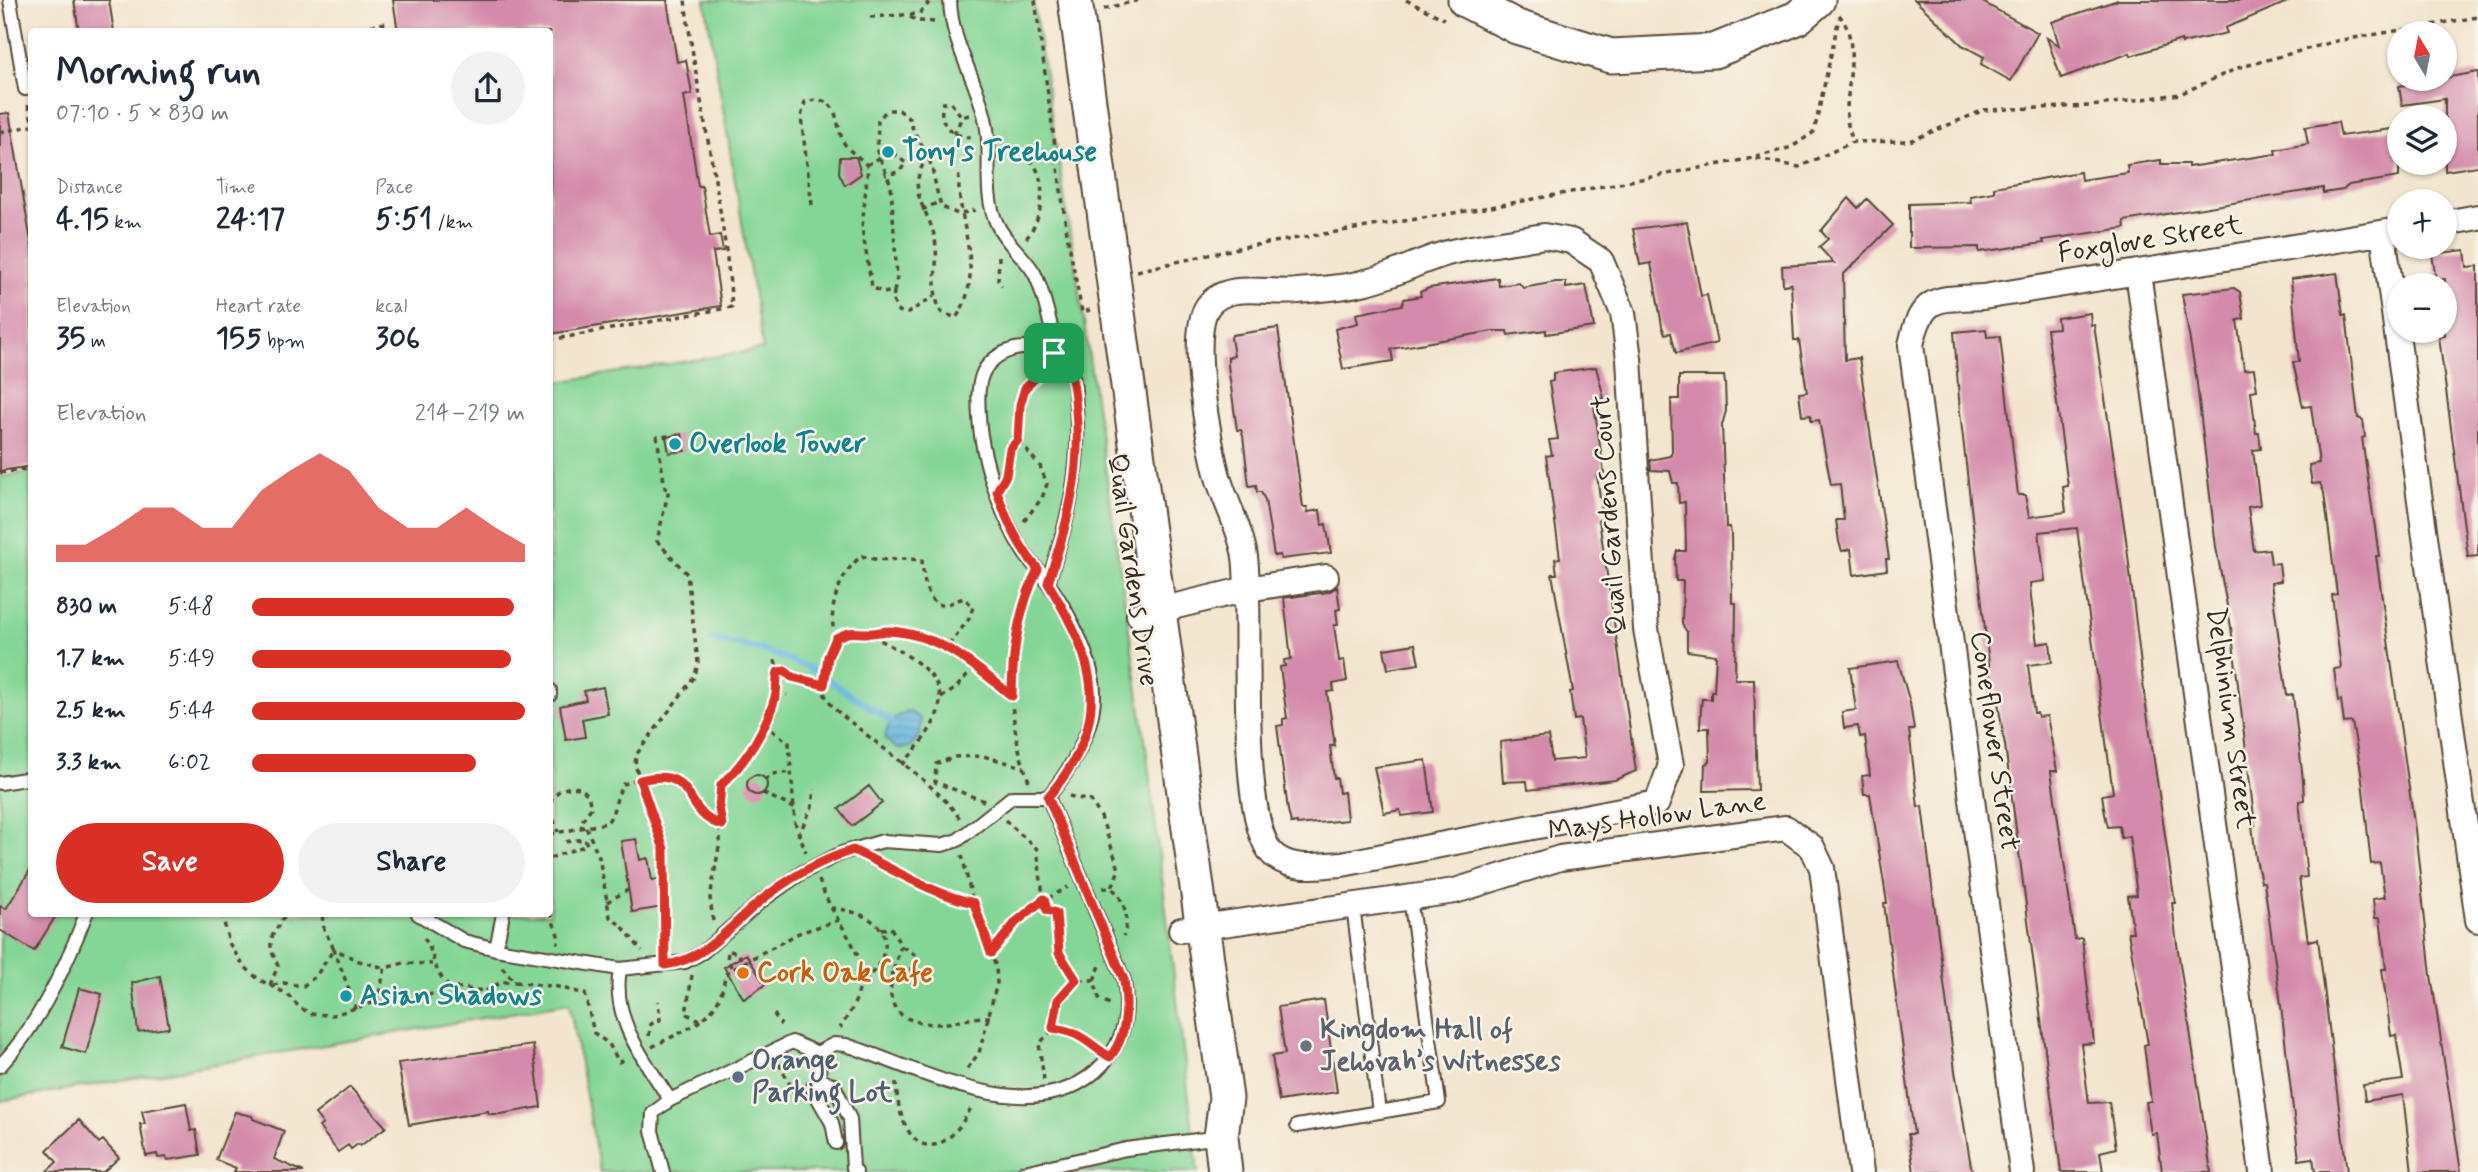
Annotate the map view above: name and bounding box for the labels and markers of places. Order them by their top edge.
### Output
place label: Tony's Treehouse [902,134,1097,171]
marker: Tony's Treehouse [880,144,896,160]
pin [1024,323,1084,383]
place label: Overlook Tower [689,426,866,463]
marker: Overlook Tower [667,436,683,452]
place label: Cork Oak Cafe [757,955,933,992]
marker: Cork Oak Cafe [735,965,751,981]
place label: Asian Shadows [360,978,543,1015]
marker: Asian Shadows [338,988,354,1004]
place label: Kingdom Hall of Jehovah’s Witnesses [1320,1012,1561,1081]
marker: Kingdom Hall of Jehovah’s Witnesses [1298,1038,1314,1054]
place label: Orange Parking Lot [752,1043,893,1115]
marker: Orange Parking Lot [730,1069,746,1085]

